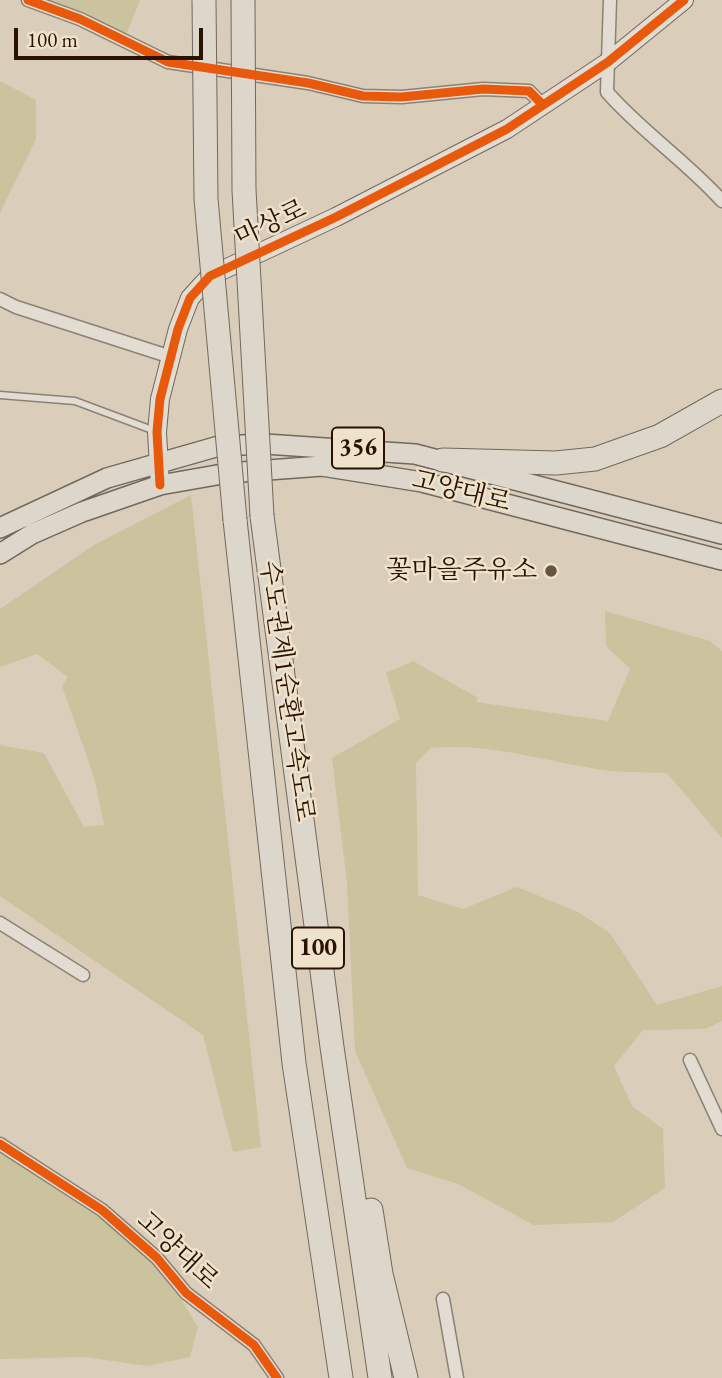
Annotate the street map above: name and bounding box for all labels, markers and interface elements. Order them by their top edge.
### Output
scale bar [18,14,206,58]
text: 100 m [27,26,78,53]
street label: 마상로 [230,194,312,254]
road number: 356 [332,428,384,468]
street label: 고양대로 [408,465,514,519]
place label: 꽃마을주유소 [386,555,537,587]
street label: 수도권제1순환고속도로 [252,558,320,824]
marker: 꽃마을주유소 [543,563,559,579]
road number: 100 [292,928,344,968]
street label: 고양대로 [130,1205,224,1297]

